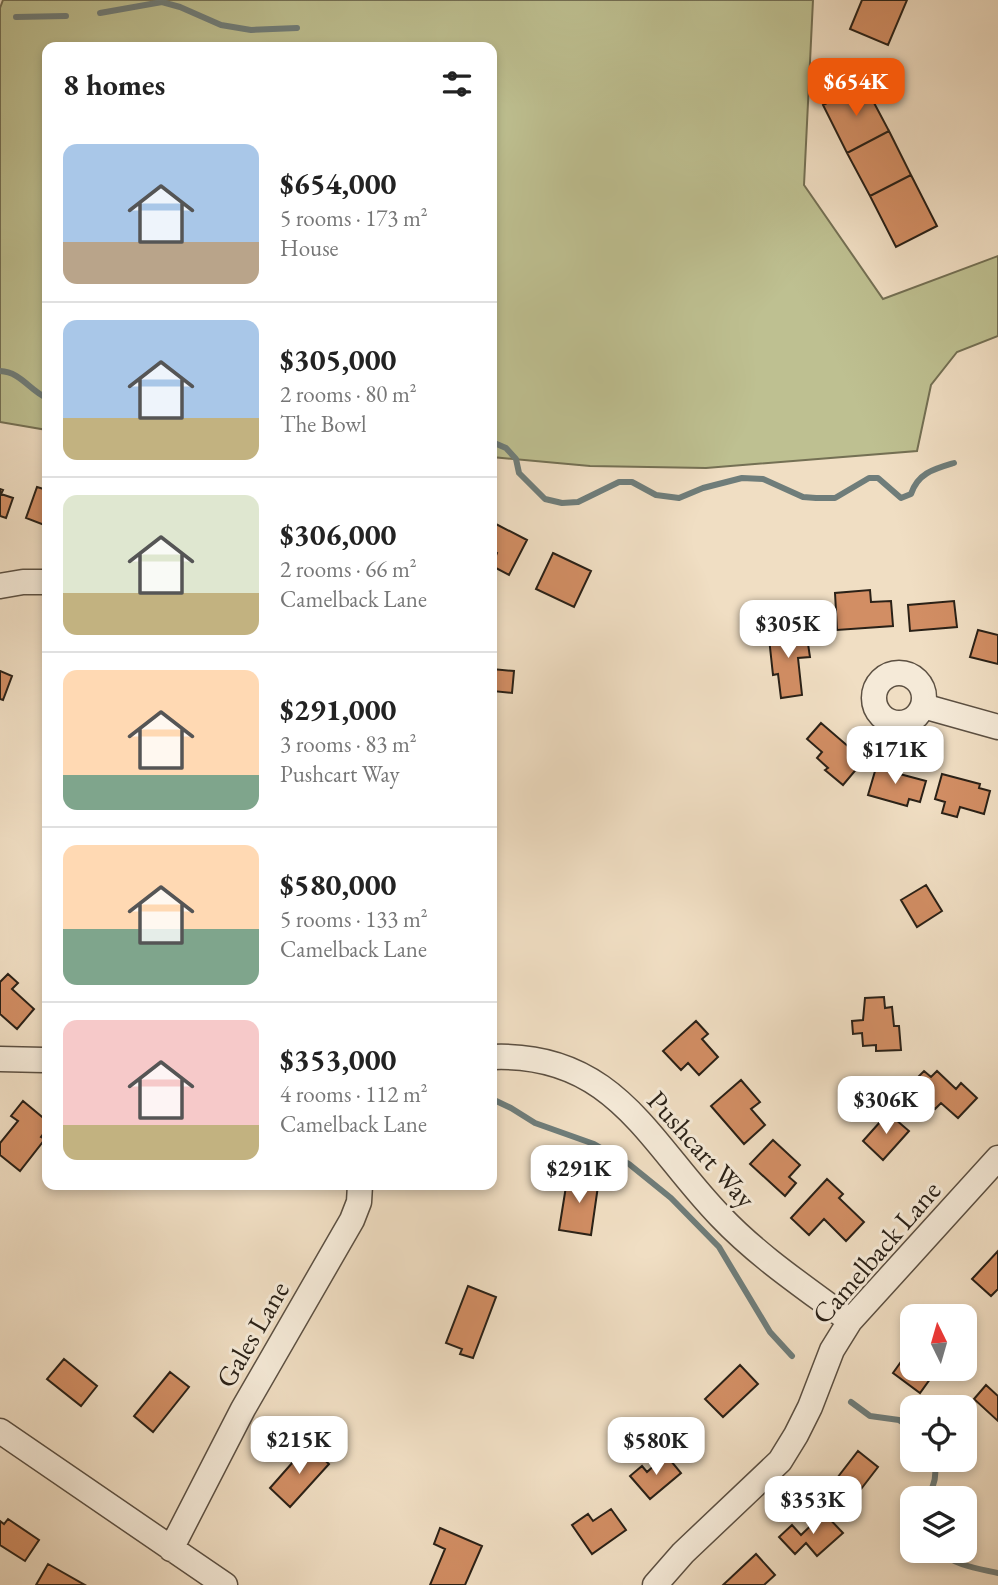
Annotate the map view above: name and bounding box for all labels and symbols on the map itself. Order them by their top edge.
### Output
pin: $654K [807,58,905,118]
pin: $305K [739,600,837,660]
pin: $171K [846,726,944,786]
pin: $306K [837,1076,935,1136]
street label: Pushcart Way [640,1083,765,1216]
pin: $291K [530,1146,628,1205]
street label: Camelback Lane [804,1173,948,1331]
street label: Gales Lane [207,1274,297,1394]
north arrow [900,1304,976,1381]
pin: $215K [250,1416,348,1476]
pin: $580K [607,1418,705,1477]
pin: $353K [764,1476,862,1536]

